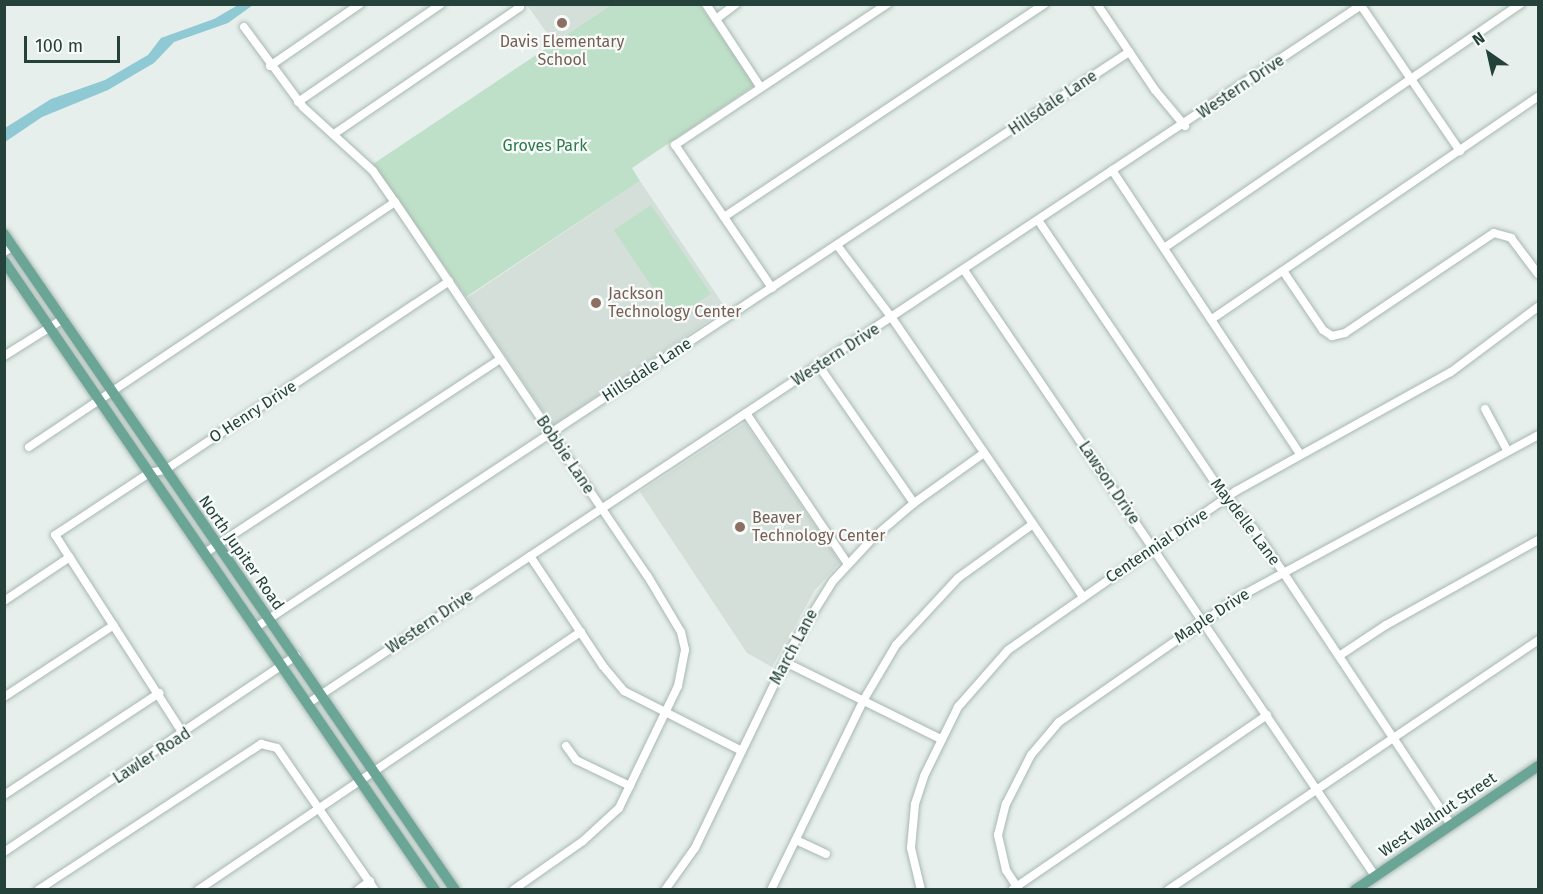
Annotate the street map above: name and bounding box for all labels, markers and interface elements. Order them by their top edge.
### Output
marker: Davis Elementary School [555,16,569,30]
scale bar [27,24,123,62]
north arrow [1459,24,1519,84]
text: N [1469,28,1488,50]
place label: Davis Elementary School [500,32,624,70]
text: 100 m [35,35,83,57]
street label: Western Drive [1194,51,1288,123]
street label: Hillsdale Lane [1005,66,1101,140]
park label: Groves Park [503,136,587,156]
place label: Jackson Technology Center [608,284,741,322]
marker: Jackson Technology Center [589,296,603,310]
street label: Western Drive [788,319,884,391]
street label: Hillsdale Lane [599,334,695,406]
street label: O Henry Drive [206,377,300,447]
street label: Bobbie Lane [532,412,598,498]
street label: Lawson Drive [1074,438,1144,528]
street label: Maydelle Lane [1206,475,1284,569]
street label: North Jupiter Road [194,492,288,614]
street label: Centennial Drive [1102,505,1212,587]
place label: Beaver Technology Center [752,508,885,546]
marker: Beaver Technology Center [733,520,747,534]
street label: Maple Drive [1171,585,1253,647]
street label: Western Drive [383,586,477,658]
street label: March Lane [766,606,822,688]
street label: Lawler Road [110,724,194,788]
street label: West Walnut Street [1376,769,1500,861]

